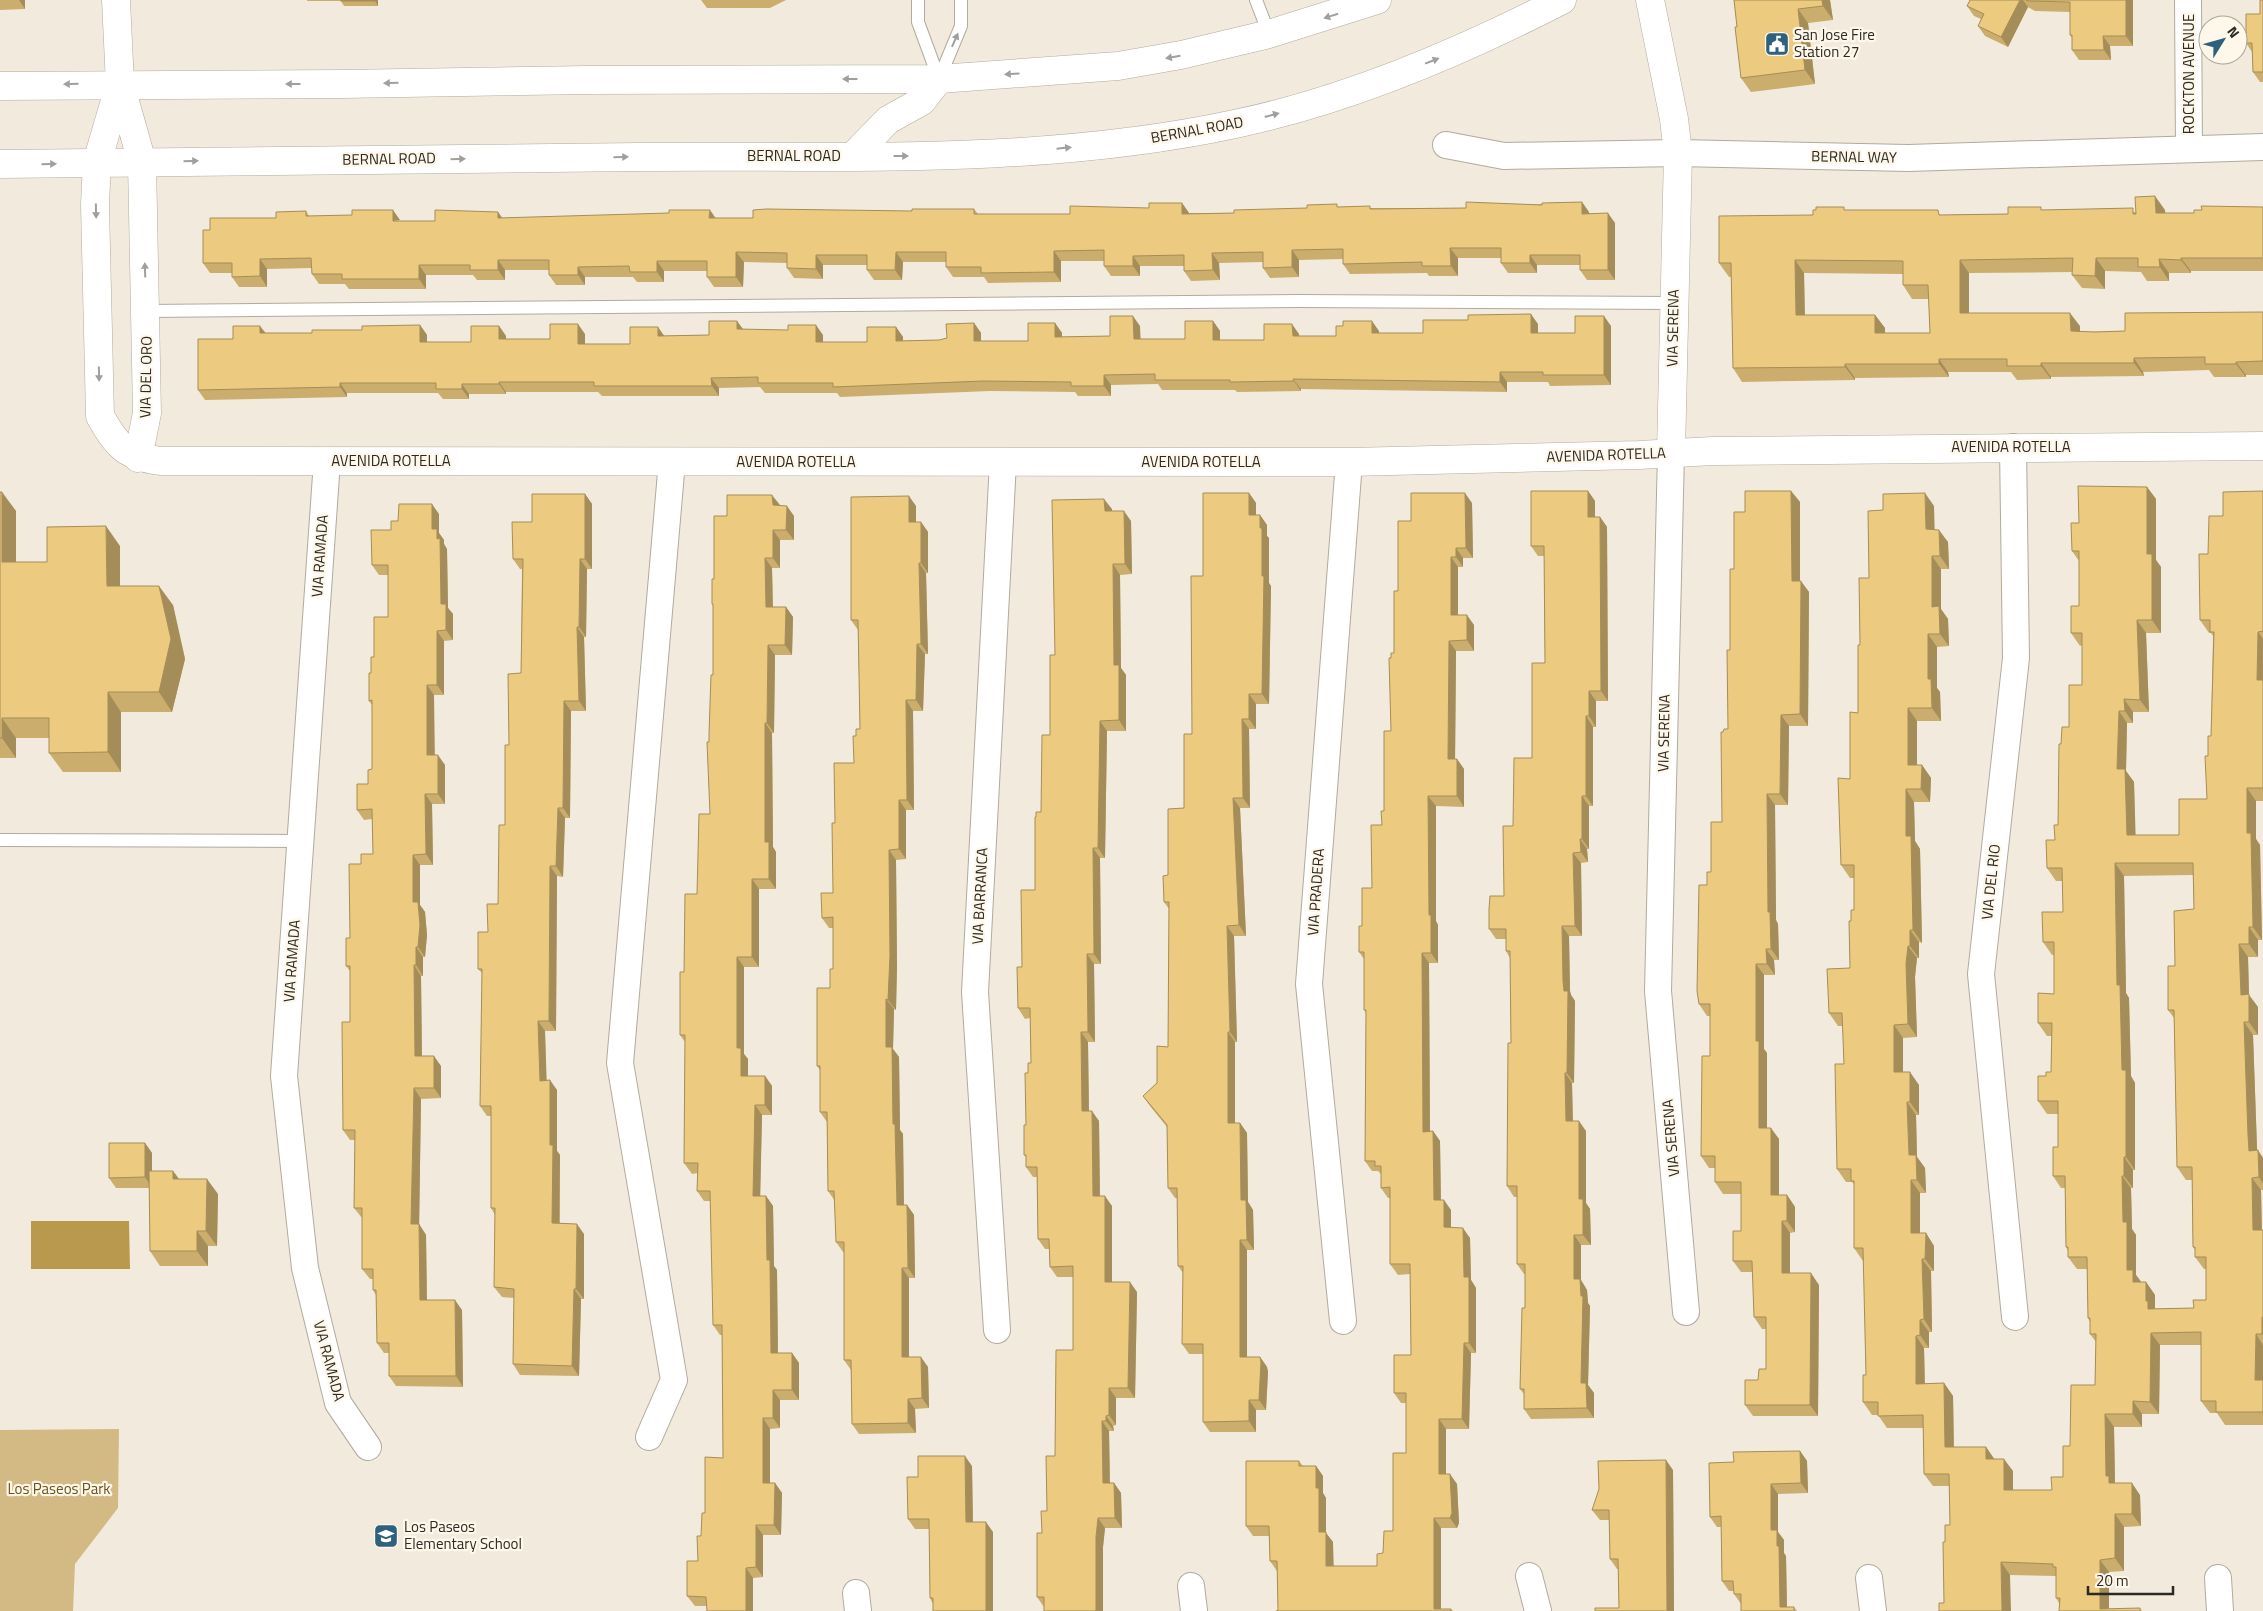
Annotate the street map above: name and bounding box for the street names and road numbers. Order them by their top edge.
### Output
street label: ROCKTON AVENUE [2177,14,2200,134]
street label: BERNAL ROAD [1149,110,1245,149]
street label: BERNAL ROAD [747,144,841,167]
street label: BERNAL WAY [1811,144,1897,169]
street label: BERNAL ROAD [342,146,436,171]
street label: VIA SERENA [1660,289,1685,367]
street label: VIA DEL ORO [133,336,158,418]
street label: AVENIDA ROTELLA [1951,435,2071,458]
street label: AVENIDA ROTELLA [1546,441,1666,468]
street label: AVENIDA ROTELLA [331,449,451,472]
street label: AVENIDA ROTELLA [736,450,856,473]
street label: AVENIDA ROTELLA [1141,450,1261,473]
street label: VIA RAMADA [305,514,334,598]
street label: VIA SERENA [1651,694,1676,772]
street label: VIA DEL RIO [1975,843,2006,921]
street label: VIA BARRANCA [965,847,994,945]
street label: VIA PRADERA [1301,847,1330,937]
street label: VIA RAMADA [277,919,306,1003]
street label: VIA SERENA [1656,1098,1685,1178]
street label: VIA RAMADA [308,1318,351,1404]

